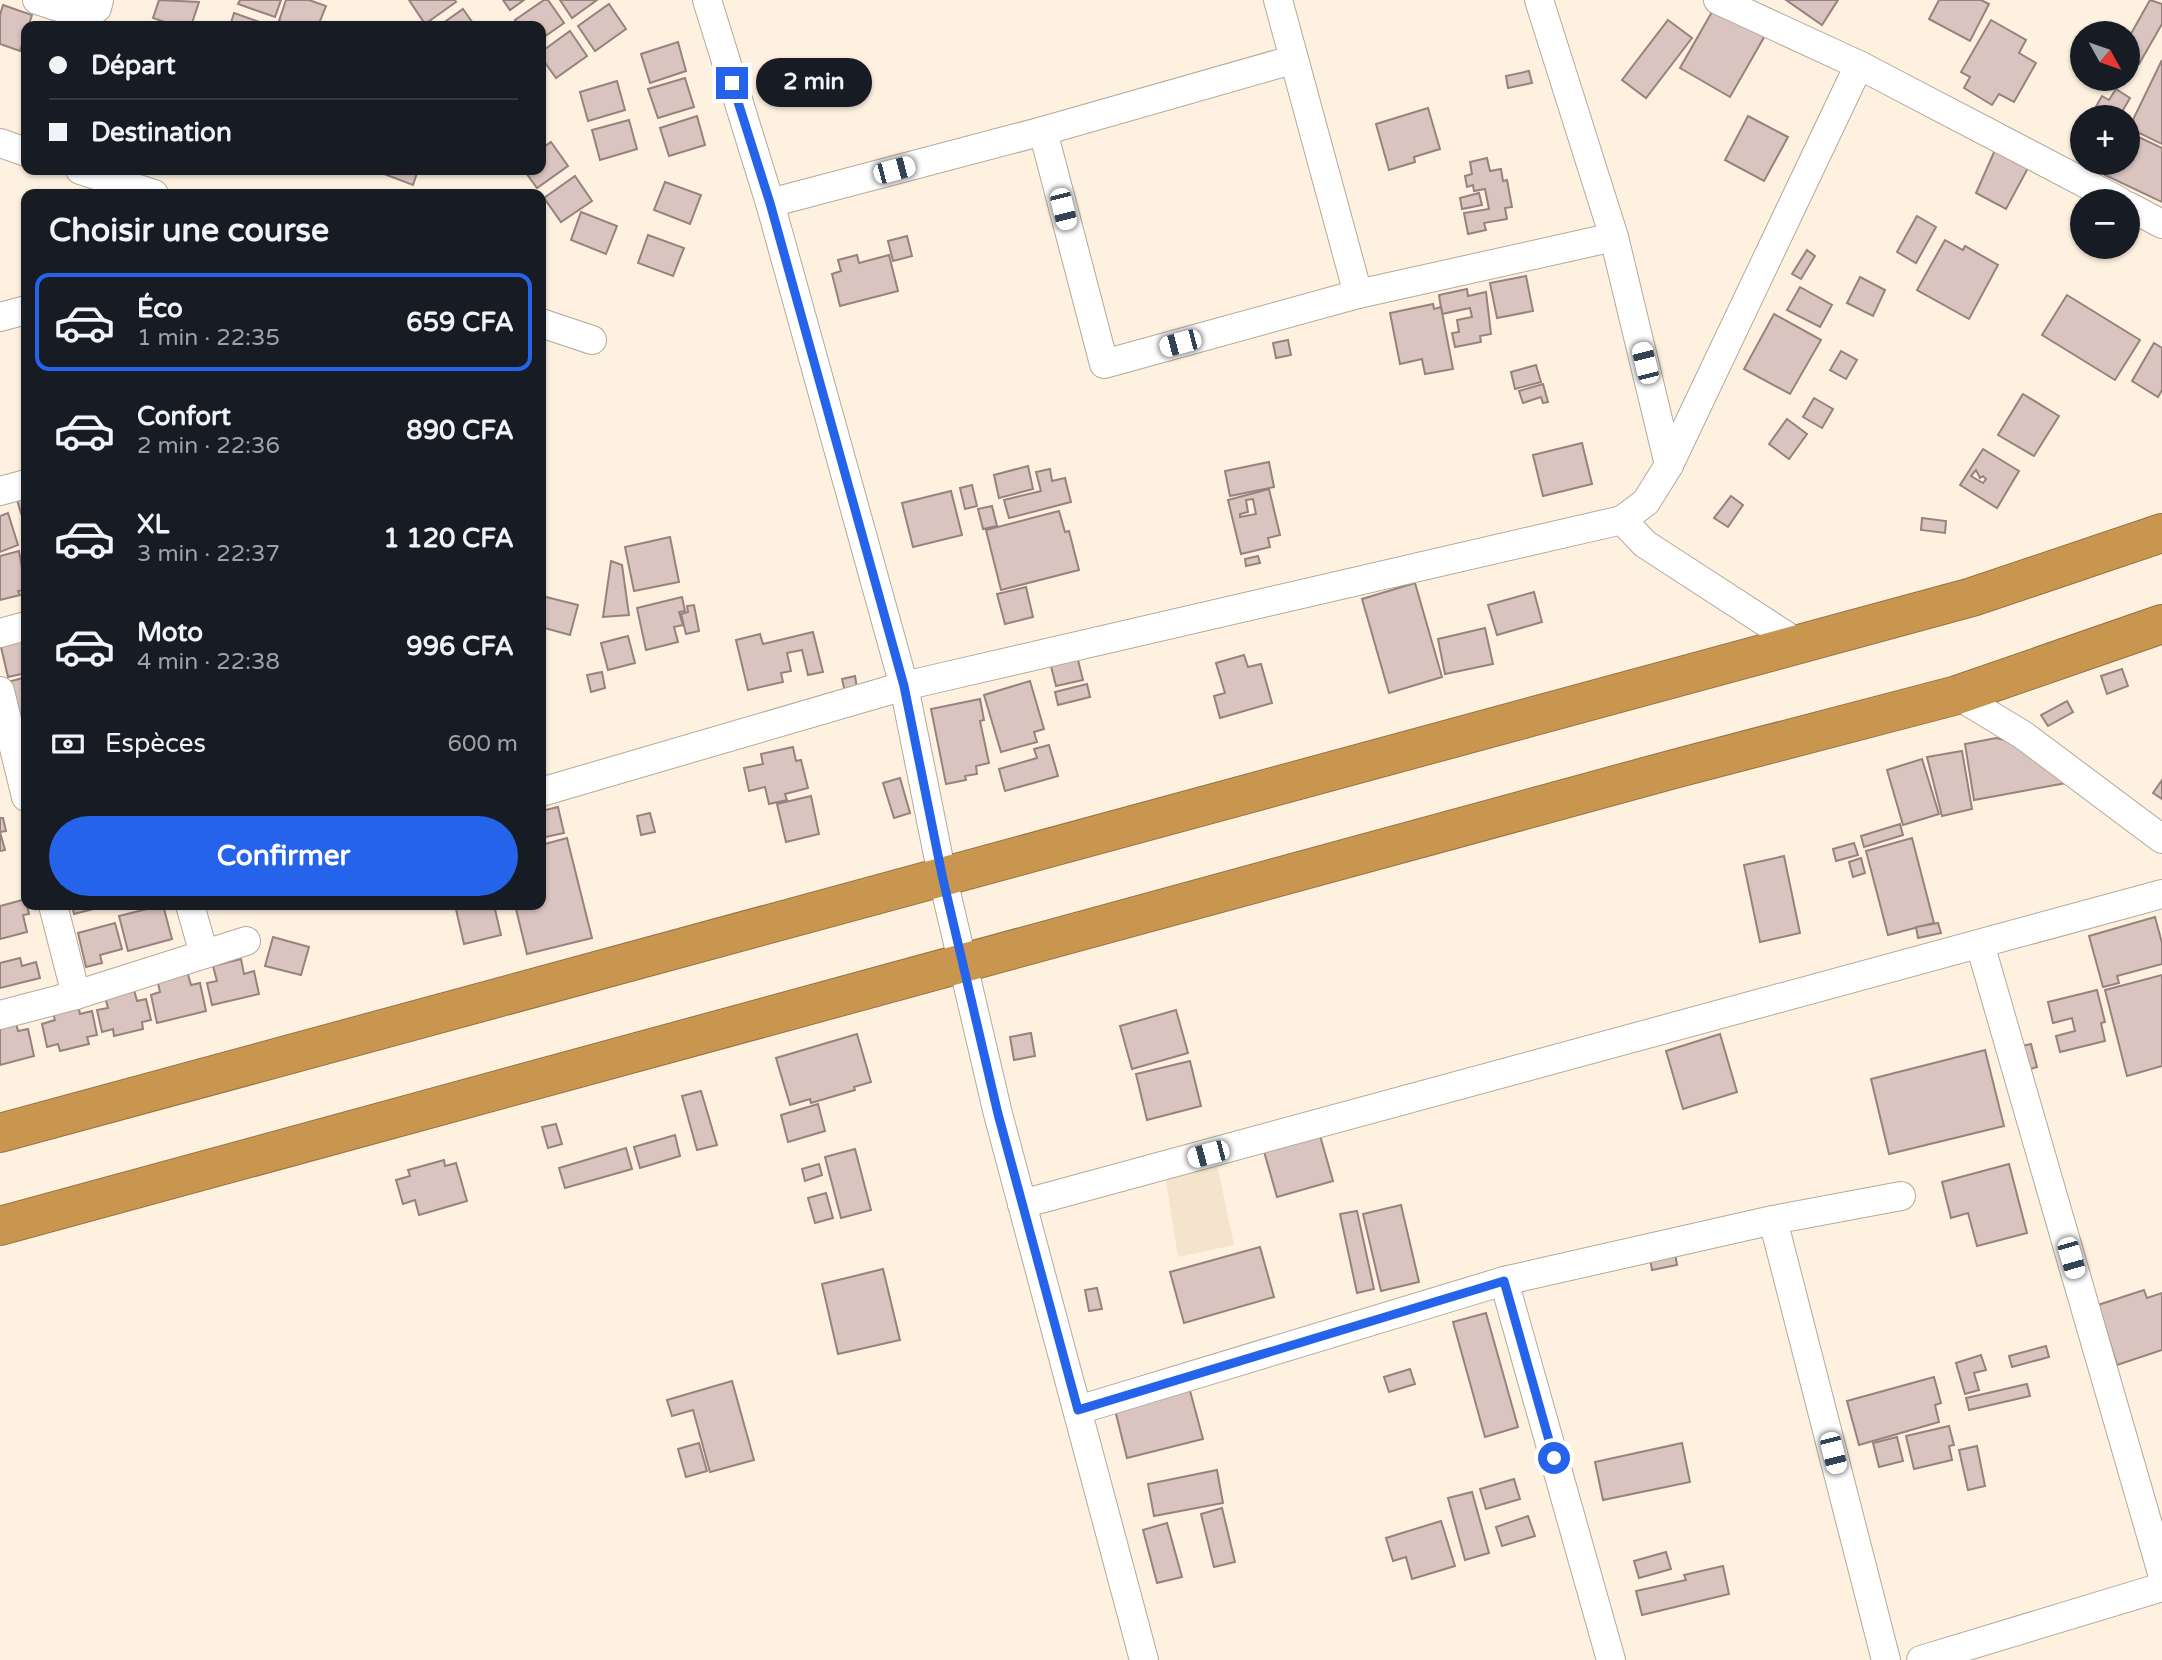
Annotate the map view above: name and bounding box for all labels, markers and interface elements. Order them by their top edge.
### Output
north arrow [2070,21,2140,91]
map controls [2070,21,2140,259]
text: Départ [91,50,176,81]
callout: 2 min [756,58,872,108]
route end [716,67,748,99]
text: 2 min [783,68,845,96]
button: + [2070,105,2140,175]
text: Destination [91,117,232,148]
car [871,154,918,186]
car [1048,186,1079,232]
button: − [2070,189,2140,259]
text: Choisir une course [49,212,329,250]
icon: car [53,291,116,354]
text: Éco [137,293,183,324]
text: 659 CFA [406,307,514,338]
text: 1 min · 22:35 [137,324,280,352]
car [1157,327,1204,359]
car [1630,340,1661,386]
icon: car [53,399,116,462]
text: Confort [137,401,231,432]
text: 890 CFA [406,415,514,446]
text: 2 min · 22:36 [137,432,280,460]
icon: car [53,507,116,570]
text: XL [137,509,169,540]
text: 1 120 CFA [383,523,514,554]
text: 3 min · 22:37 [137,540,280,568]
icon: car [53,615,116,678]
text: Moto [137,617,203,648]
text: 996 CFA [406,631,514,662]
text: 4 min · 22:38 [137,648,280,676]
icon: cash [49,725,87,763]
text: Espèces [105,728,206,759]
text: 600 m [448,730,518,758]
button: Confirmer [49,816,518,896]
car [1185,1138,1232,1170]
car [2056,1235,2087,1281]
car [1818,1430,1849,1476]
route start [1538,1442,1570,1474]

